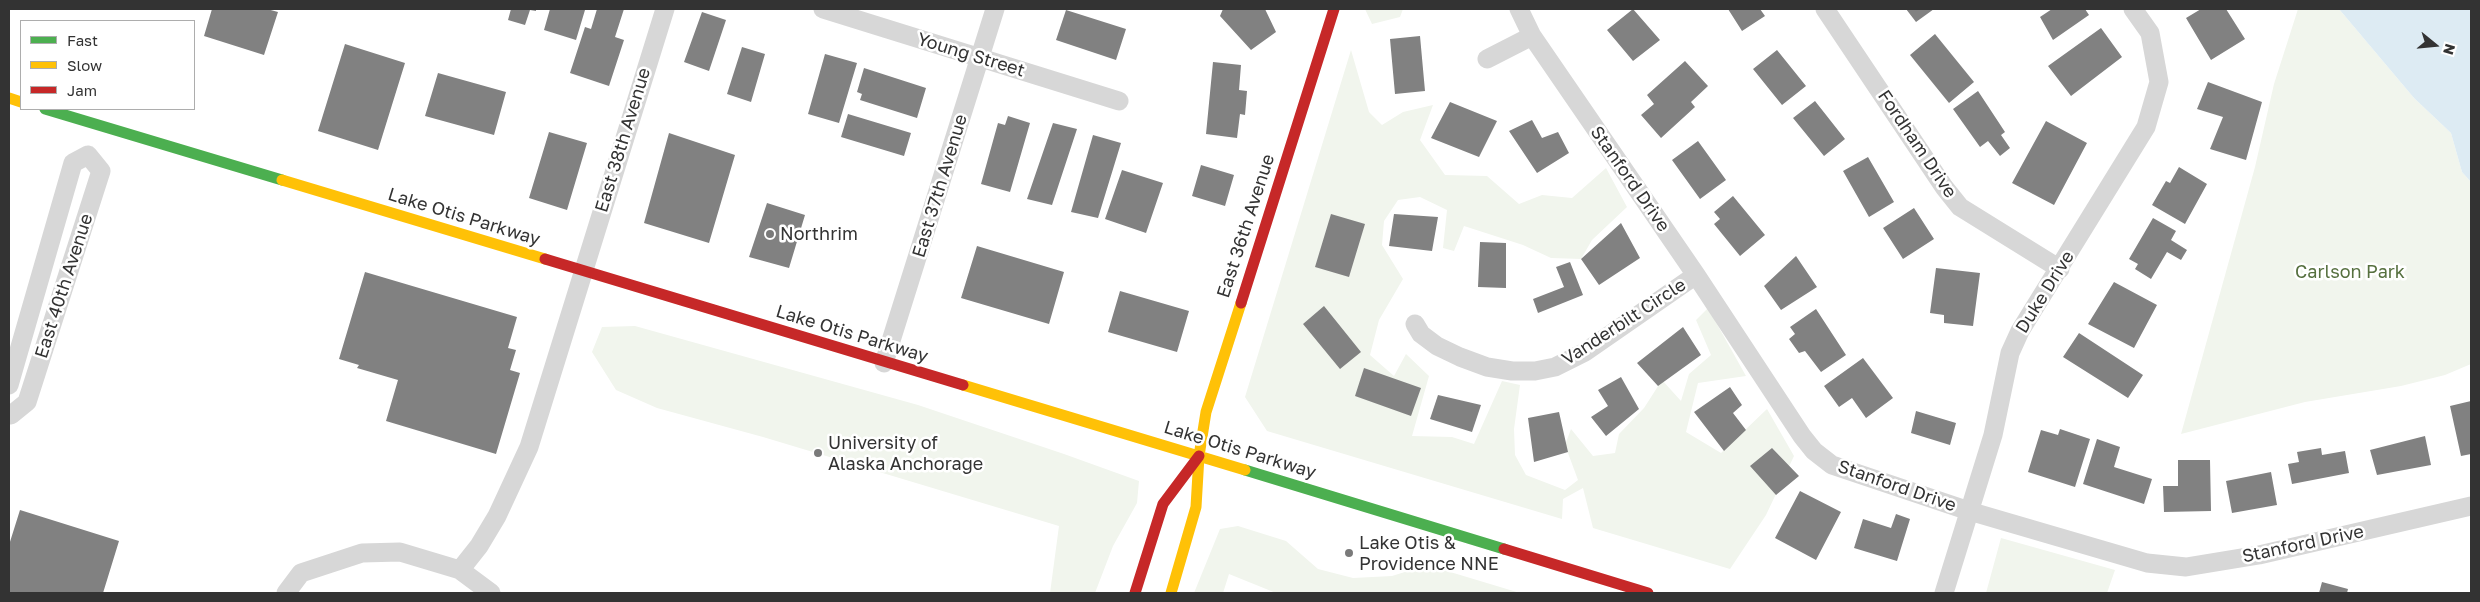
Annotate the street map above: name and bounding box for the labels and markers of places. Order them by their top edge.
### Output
place label: Northrim [780,223,858,245]
marker: Northrim [764,228,776,240]
place label: University of Alaska Anchorage [828,432,983,474]
marker: University of Alaska Anchorage [812,447,824,459]
place label: Lake Otis & Providence NNE [1359,532,1499,574]
marker: Lake Otis & Providence NNE [1343,547,1355,559]

